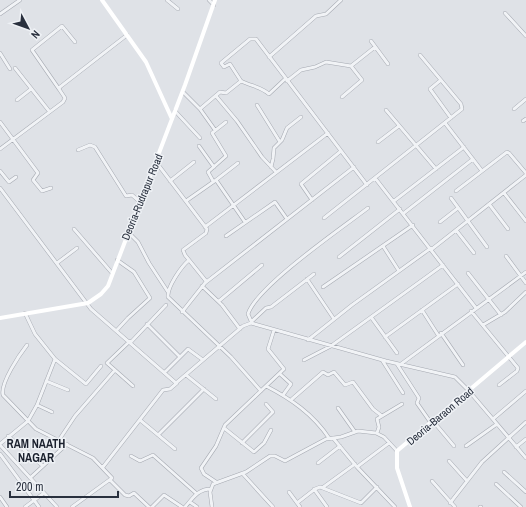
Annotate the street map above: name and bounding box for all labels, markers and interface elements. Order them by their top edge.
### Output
north arrow [8,8,48,48]
text: N [28,28,43,42]
street label: Deoria-Rudrapur Road [118,152,166,242]
street label: Deoria-Baraon Road [404,384,476,448]
district label: RAM NAATH NAGAR [7,436,65,466]
scale bar [10,473,118,499]
text: 200 m [16,479,43,495]

